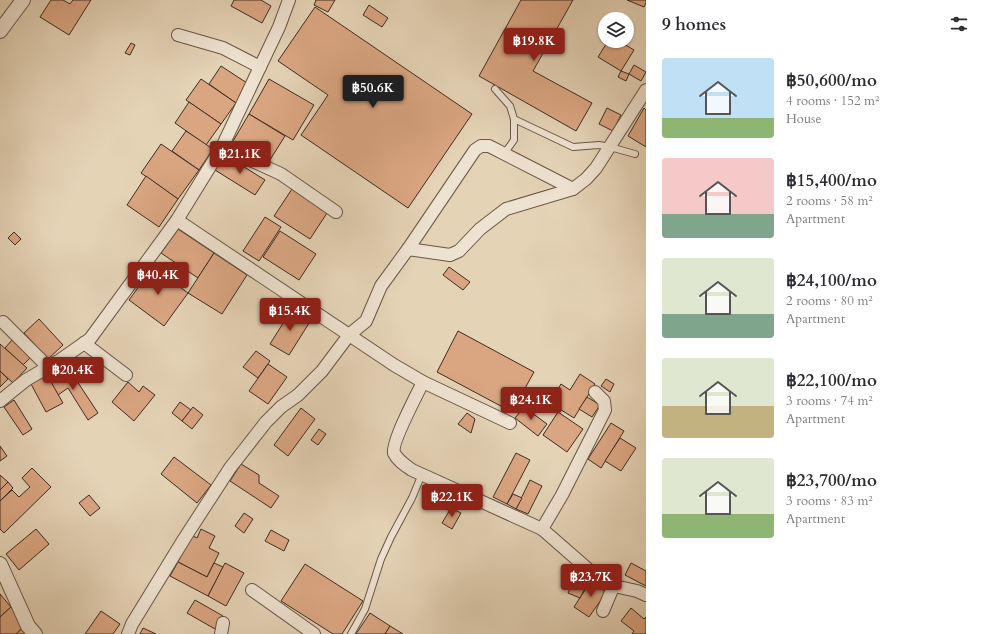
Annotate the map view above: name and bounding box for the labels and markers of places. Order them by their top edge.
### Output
pin: ฿19.8K [501,28,567,62]
pin: ฿50.6K [340,75,406,109]
pin: ฿21.1K [207,141,273,175]
pin: ฿40.4K [125,262,191,296]
pin: ฿15.4K [257,298,323,332]
pin: ฿20.4K [40,357,106,391]
pin: ฿24.1K [498,387,564,421]
pin: ฿22.1K [419,484,485,518]
pin: ฿23.7K [558,564,624,598]

